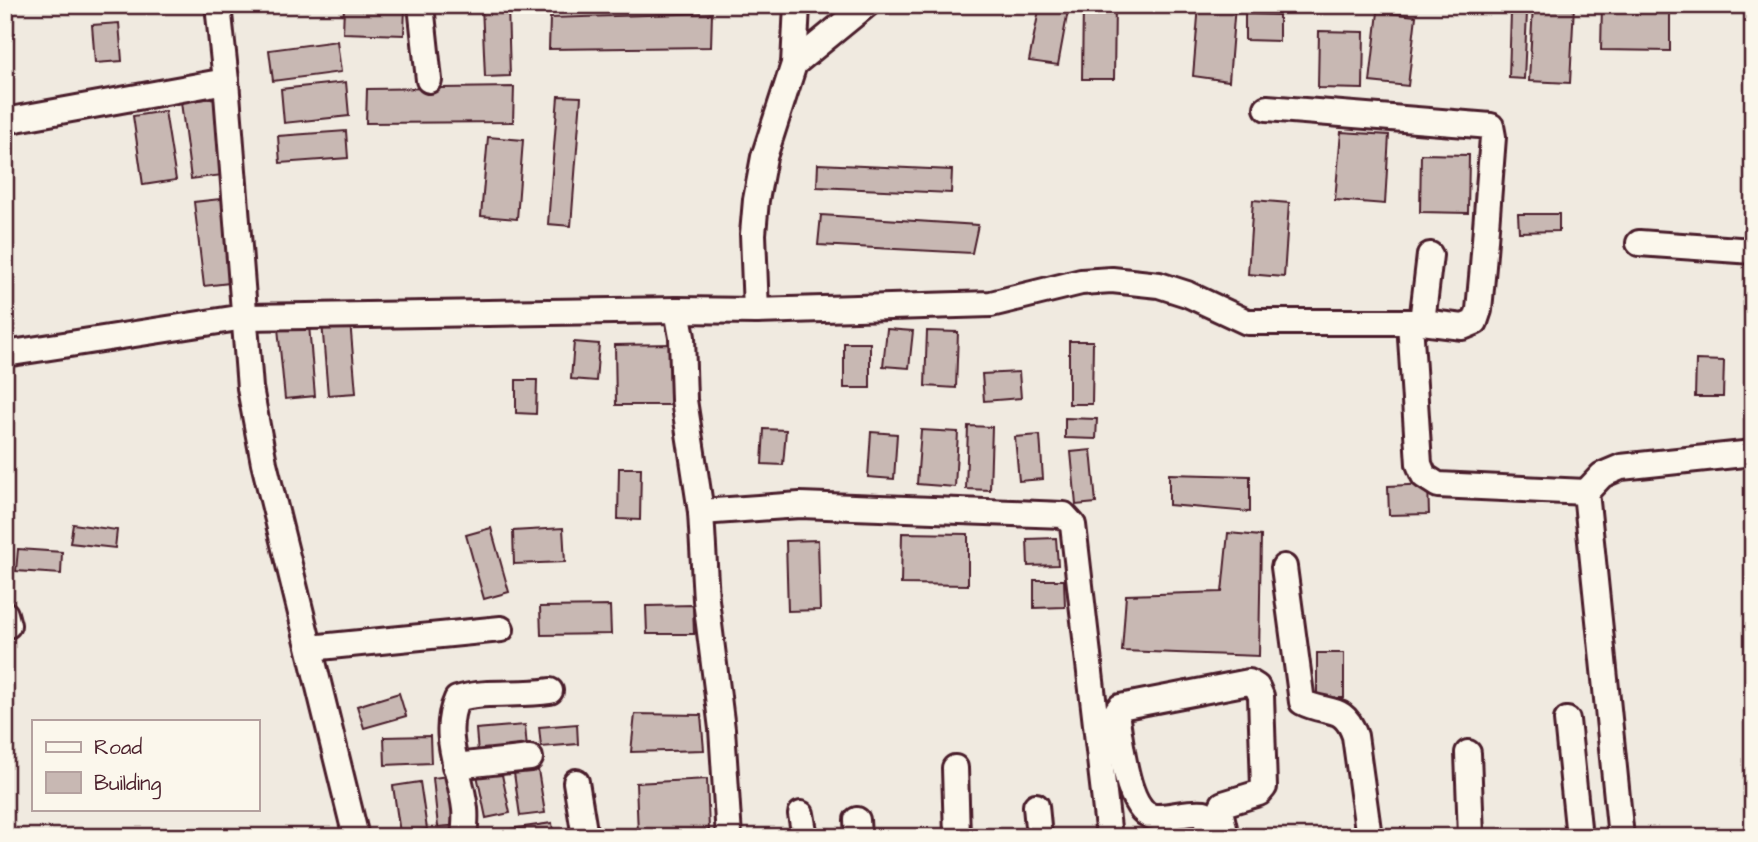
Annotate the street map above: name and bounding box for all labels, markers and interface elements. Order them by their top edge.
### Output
legend [32,720,259,810]
text: Road [94,733,142,762]
text: Building [94,769,162,800]

